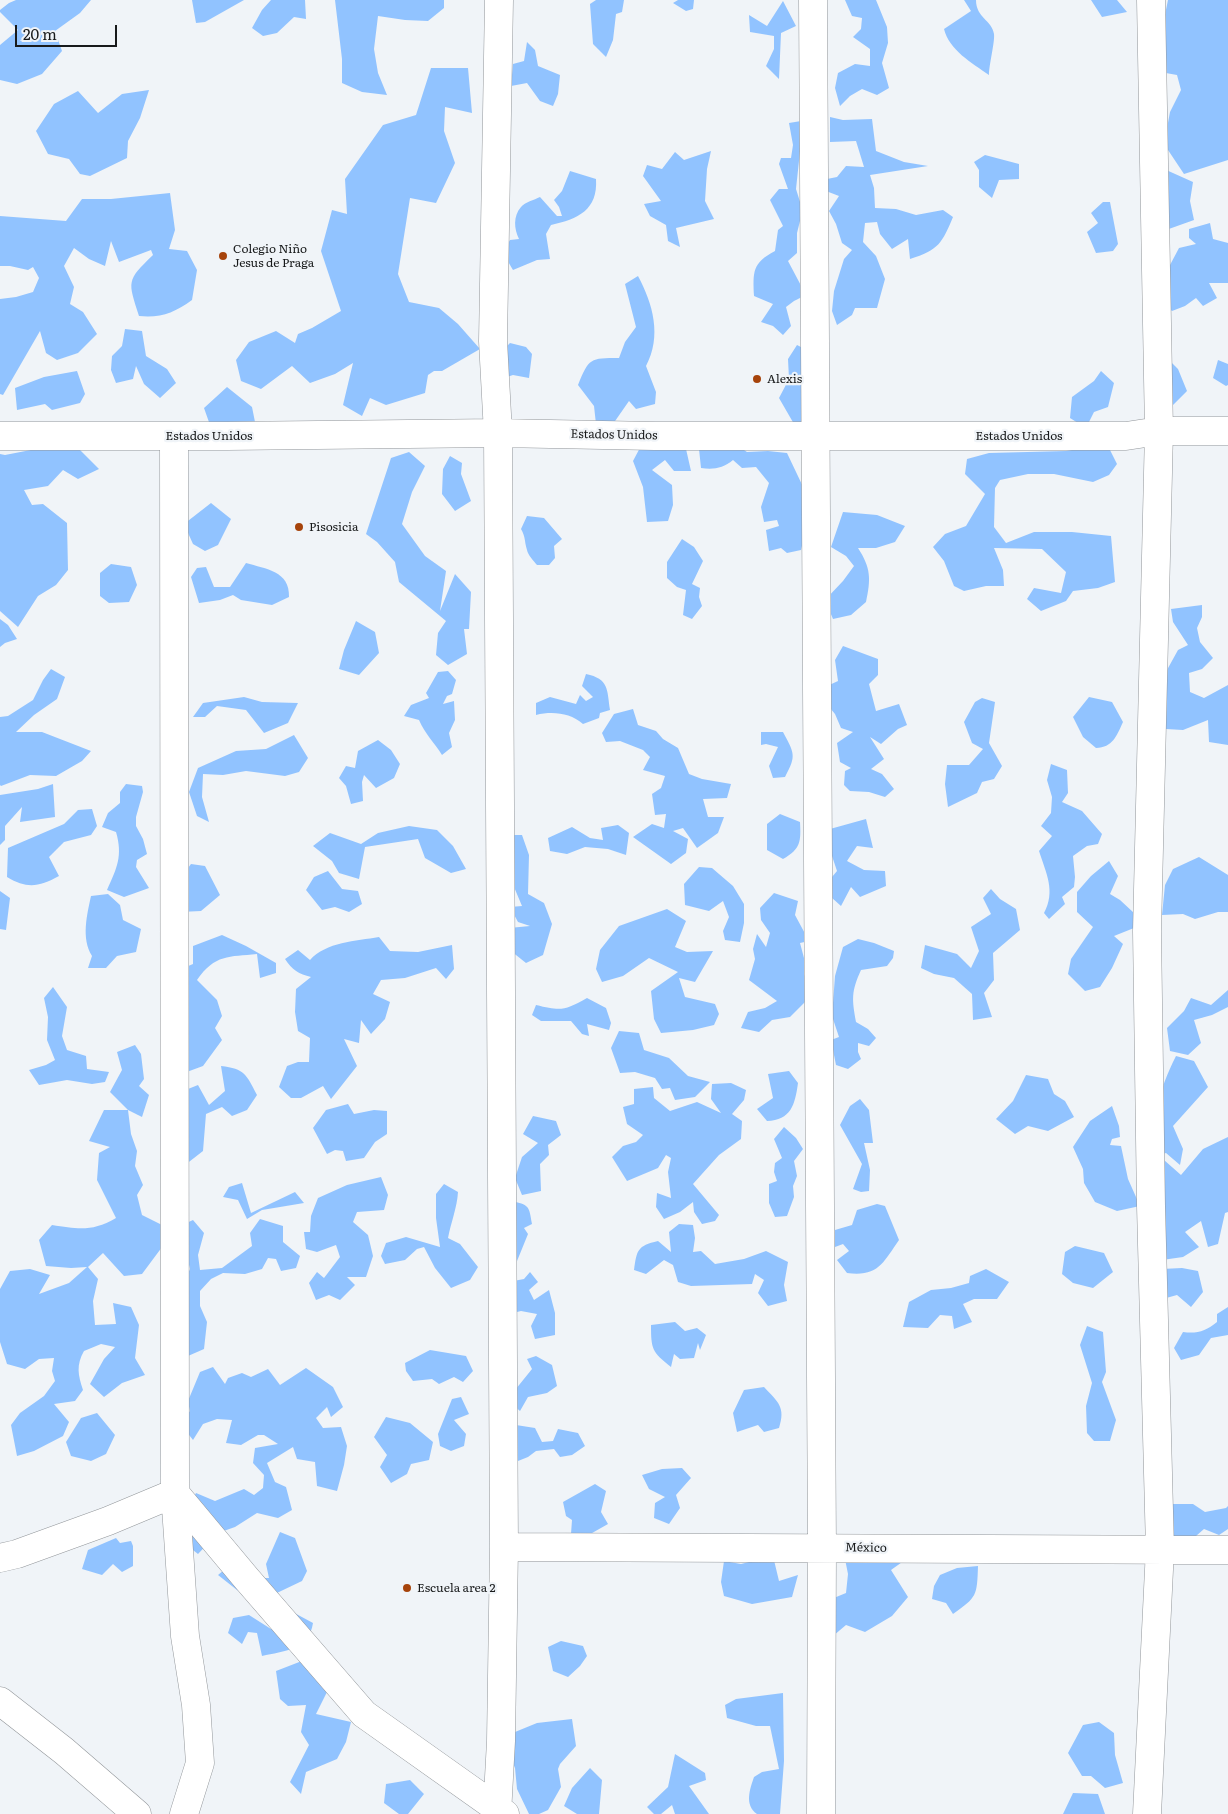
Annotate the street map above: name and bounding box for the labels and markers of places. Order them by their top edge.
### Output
place label: Colegio Niño Jesus de Praga [233,242,314,270]
marker: Colegio Niño Jesus de Praga [217,250,229,262]
place label: Alexis [767,372,802,386]
marker: Alexis [751,373,763,385]
place label: Pisosicia [309,520,358,534]
marker: Pisosicia [293,521,305,533]
place label: Escuela area 2 [417,1581,496,1595]
marker: Escuela area 2 [401,1582,413,1594]

